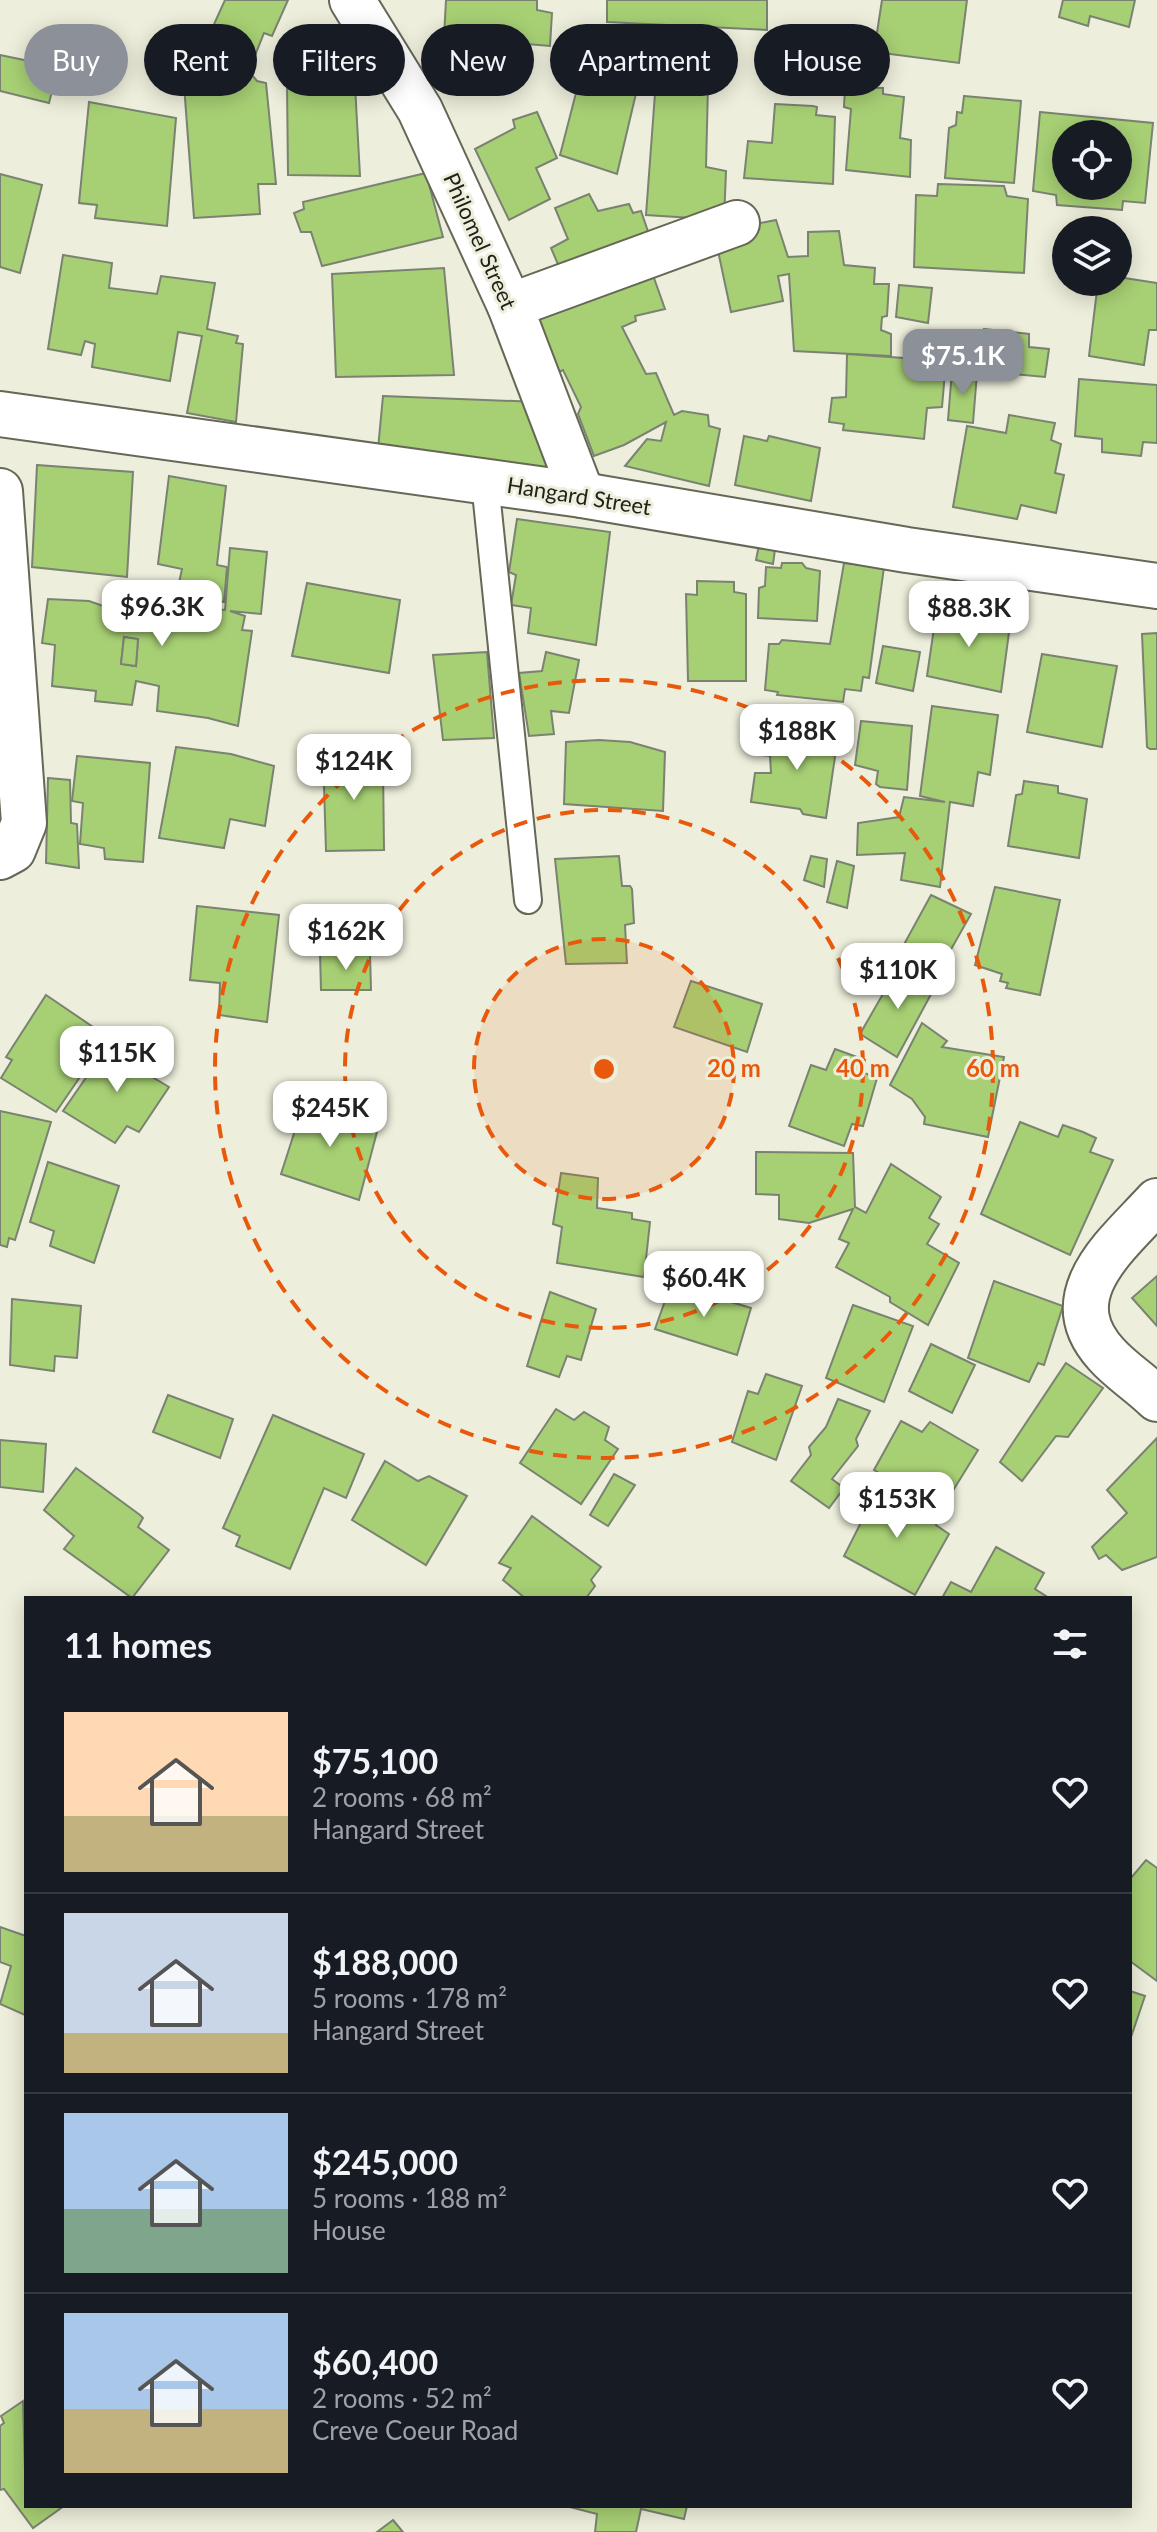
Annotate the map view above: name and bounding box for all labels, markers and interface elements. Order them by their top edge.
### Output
chip: Buy [24,24,128,96]
chip: Rent [144,24,257,96]
chip: Filters [273,24,405,96]
chip: New [421,24,534,96]
chip: Apartment [550,24,738,96]
chip: House [754,24,890,96]
map controls [1052,120,1132,296]
button: locate [1052,120,1132,200]
street label: Philomel Street [438,168,523,313]
button: layers [1052,216,1132,296]
pin: $75.1K [898,329,1028,397]
text: $75.1K [921,339,1005,371]
street label: Hangard Street [505,471,653,520]
pin: $96.3K [97,580,227,648]
pin: $88.3K [904,581,1034,649]
text: $96.3K [120,590,204,622]
text: $88.3K [927,591,1011,623]
pin: $188K [741,704,853,772]
text: $188K [758,714,836,746]
pin: $124K [298,734,410,802]
text: $124K [315,744,393,776]
pin: $162K [290,904,402,972]
text: $162K [307,914,385,946]
pin: $110K [842,943,954,1011]
text: $110K [859,953,937,985]
pin: $115K [61,1026,173,1094]
text: $115K [78,1036,156,1068]
text: 20 m [707,1053,761,1082]
text: 40 m [836,1053,890,1082]
text: 60 m [966,1053,1020,1082]
centre of rings [590,1055,618,1083]
pin: $245K [274,1081,386,1149]
text: $245K [291,1091,369,1123]
pin: $60.4K [639,1251,769,1319]
text: $60.4K [662,1261,746,1293]
pin: $153K [841,1472,953,1540]
text: $153K [858,1482,936,1514]
icon: filters [1048,1622,1092,1666]
text: 11 homes [64,1624,212,1665]
text: $75,100 [312,1740,438,1781]
icon: home [128,1744,224,1840]
icon: heart [1048,1770,1092,1814]
text: 2 rooms · 68 m² [312,1781,492,1813]
text: Hangard Street [312,1813,484,1845]
text: $188,000 [312,1941,458,1982]
icon: home [128,1945,224,2041]
icon: heart [1048,1971,1092,2015]
text: 5 rooms · 178 m² [312,1982,507,2014]
text: Hangard Street [312,2014,484,2046]
text: $245,000 [312,2141,458,2182]
icon: home [128,2145,224,2241]
icon: heart [1048,2171,1092,2215]
text: 5 rooms · 188 m² [312,2182,507,2214]
text: House [312,2214,386,2246]
text: $60,400 [312,2341,438,2382]
icon: home [128,2345,224,2441]
icon: heart [1048,2371,1092,2415]
text: 2 rooms · 52 m² [312,2382,492,2414]
text: Creve Coeur Road [312,2414,518,2446]

